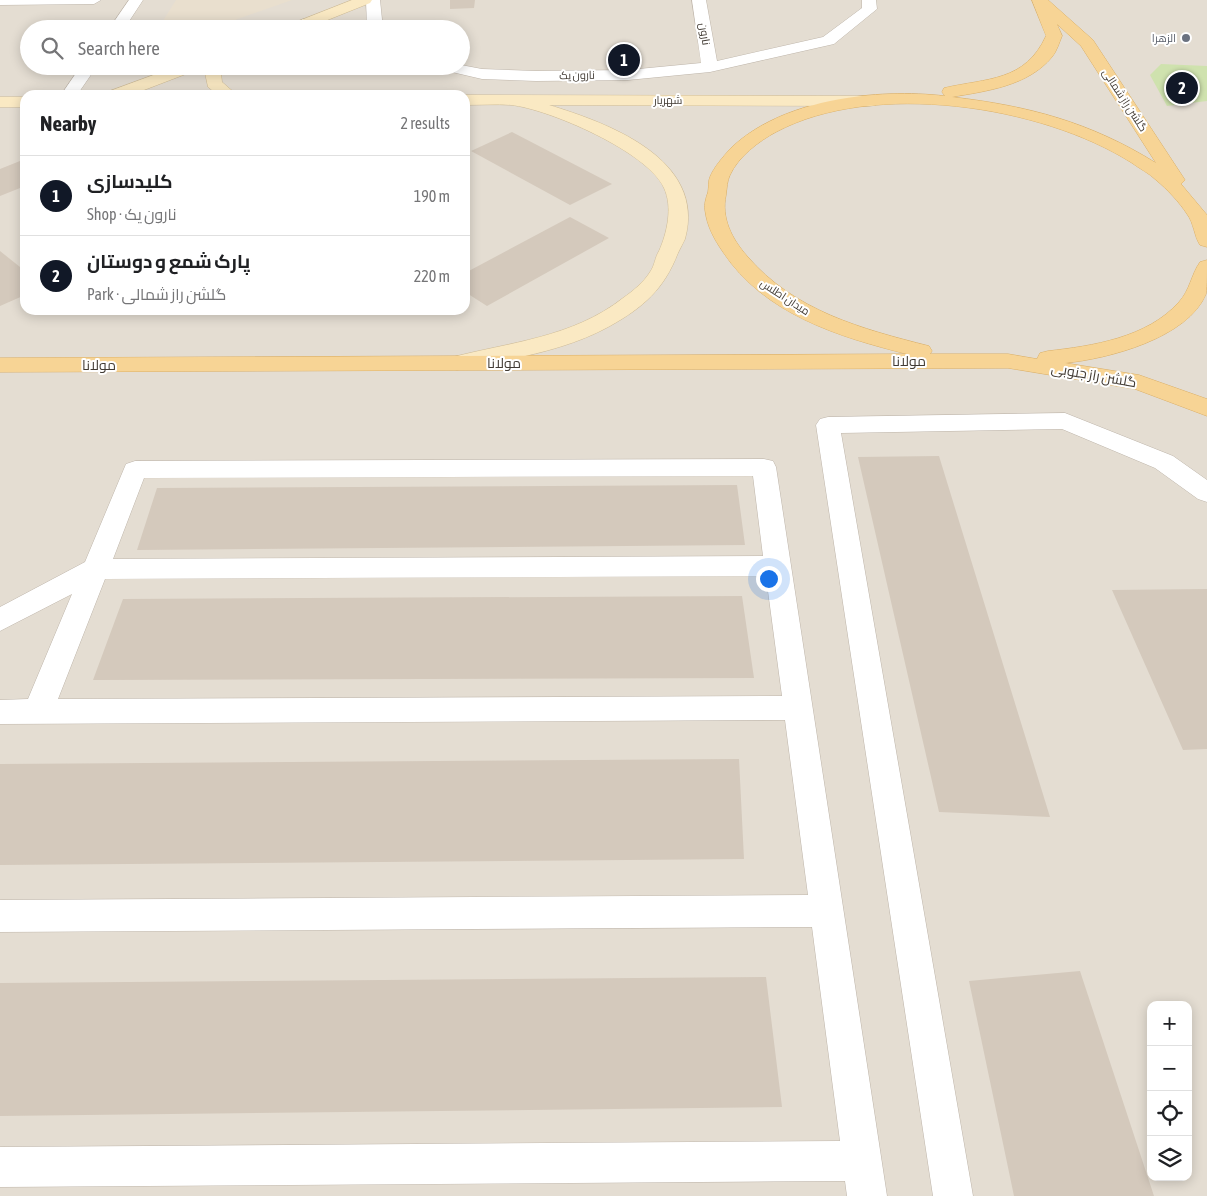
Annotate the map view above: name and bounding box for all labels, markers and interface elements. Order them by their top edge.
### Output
search box [20,20,470,75]
street label: نارون [696,22,713,46]
place label: الزهرا [1152,32,1176,45]
marker: الزهرا [1180,32,1192,44]
icon: search [38,34,66,62]
text: Search here [78,37,160,59]
pin: 1 [608,41,640,79]
street label: گلشن راز شمالی [1100,67,1150,134]
street label: نارون یک [559,69,595,82]
pin: 2 [1166,69,1198,107]
street label: شهریار [653,94,682,107]
text: Nearby [40,111,96,135]
text: 2 results [400,114,450,132]
text: کلیدسازی [87,170,173,192]
text: 1 [52,187,60,205]
text: 190 m [414,187,450,205]
text: Shop · نارون یک [87,205,177,223]
text: پارک شمع و دوستان [87,250,250,272]
text: 2 [52,267,60,285]
text: 220 m [414,267,450,285]
street label: میدان اطلس [758,277,812,318]
text: Park · گلشن راز شمالی [87,285,226,303]
street label: مولانا [892,353,926,369]
street label: مولانا [487,355,521,371]
street label: مولانا [82,357,116,373]
street label: گلشن راز جنوبی [1050,360,1138,390]
your location [756,566,782,592]
map controls [1147,1001,1192,1181]
button: + [1147,1001,1192,1046]
button: − [1147,1046,1192,1091]
button: locate [1147,1091,1192,1136]
button: layers [1147,1136,1192,1181]

